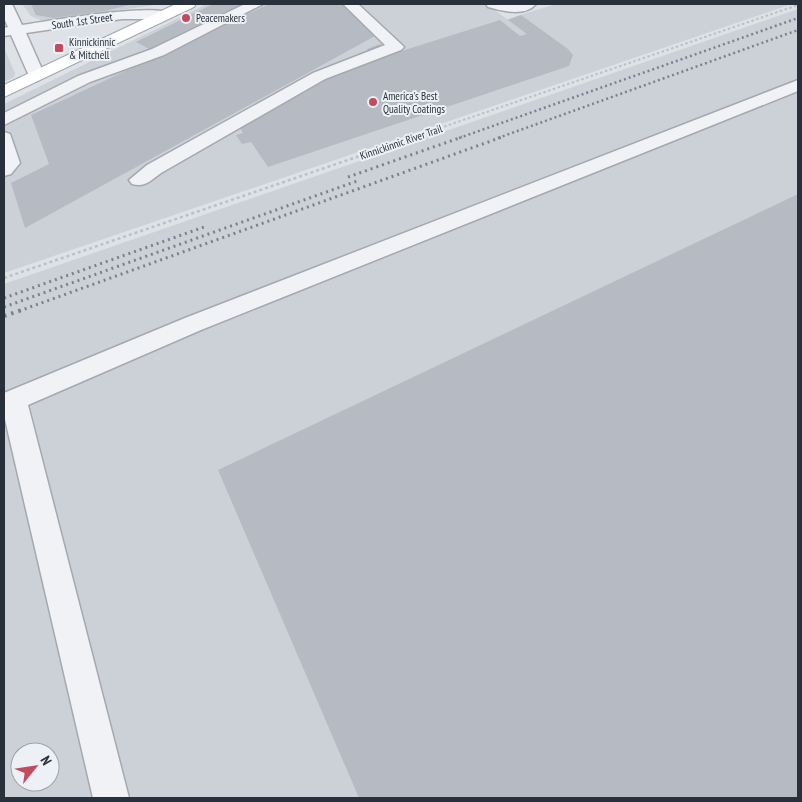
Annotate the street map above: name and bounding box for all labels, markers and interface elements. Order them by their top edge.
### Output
street label: South 1st Street [51,10,113,32]
place label: Peacemakers [196,11,245,25]
marker: Peacemakers [180,12,192,24]
place label: Kinnickinnic & Mitchell [69,35,115,62]
marker: Kinnickinnic & Mitchell [53,42,65,54]
place label: America's Best Quality Coatings [383,89,445,116]
marker: America's Best Quality Coatings [367,96,379,108]
street label: Kinnickinnic River Trail [358,121,445,163]
north arrow [10,742,60,792]
text: N [37,753,56,768]

